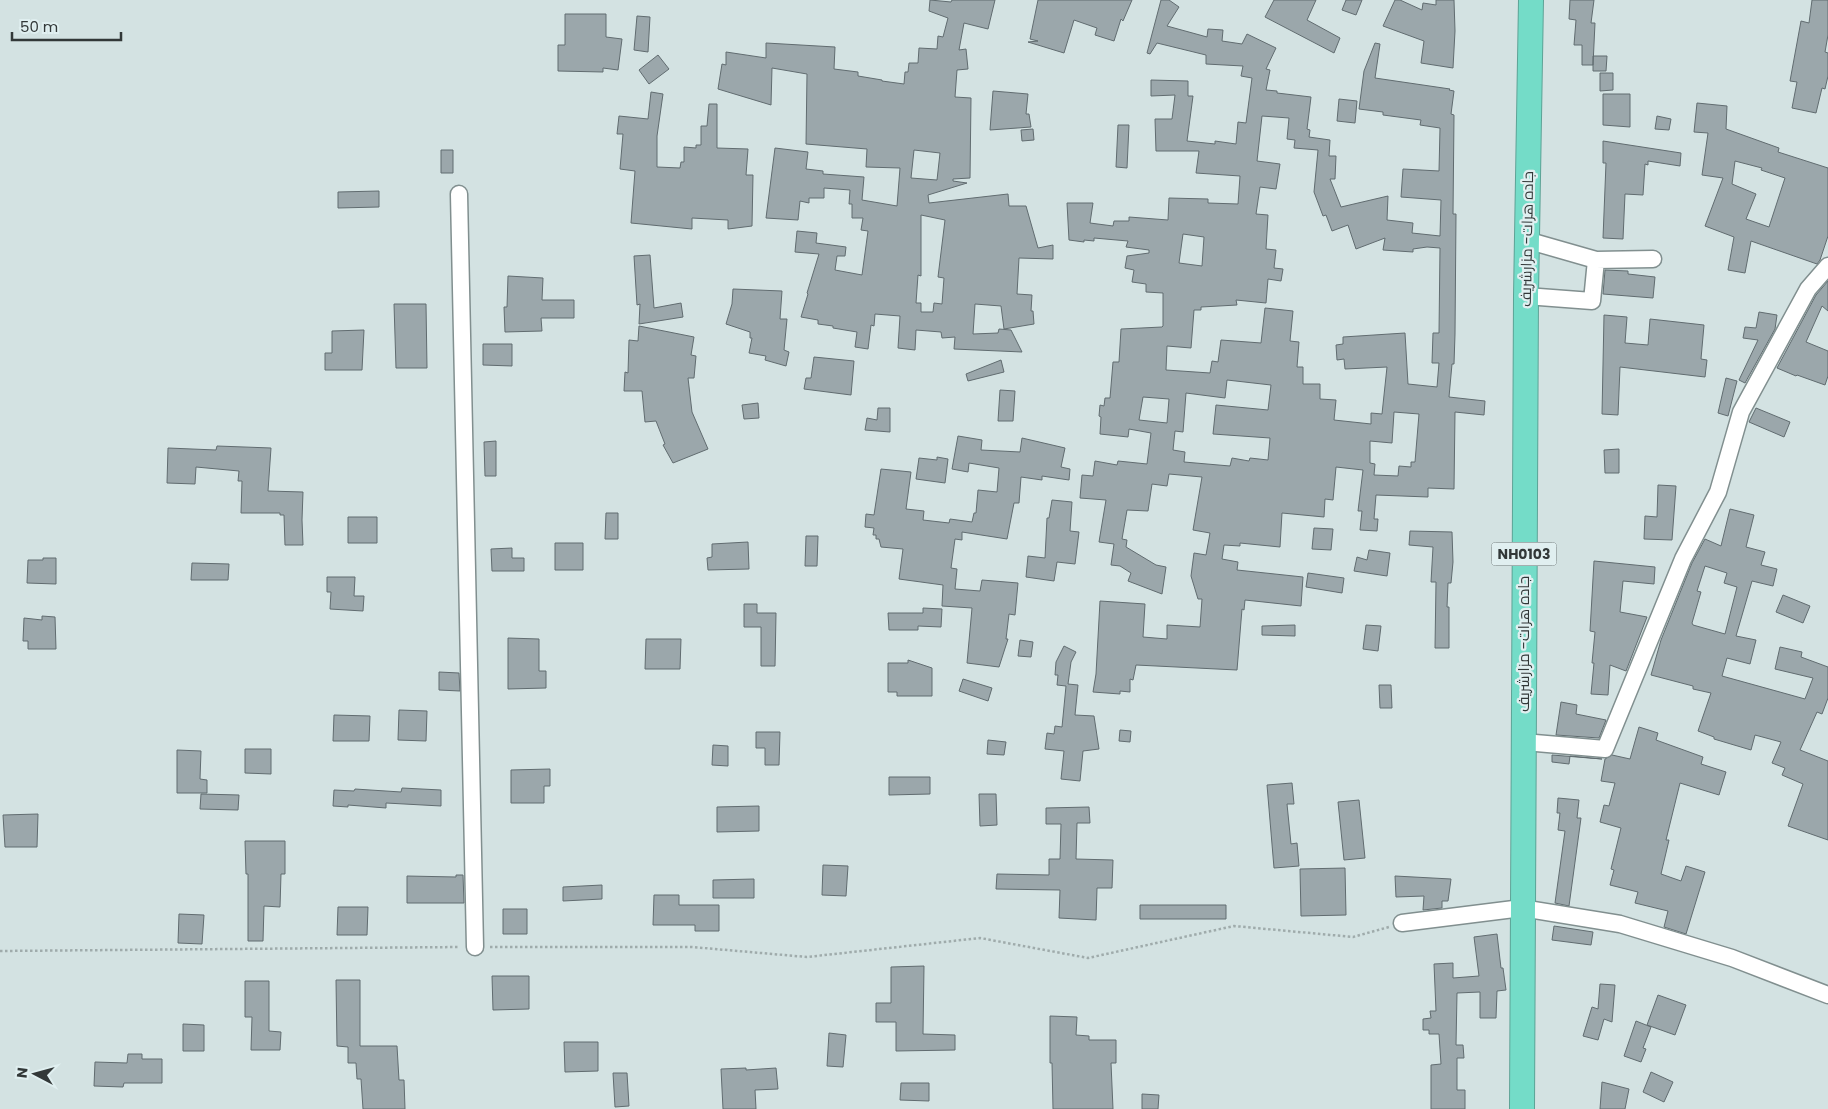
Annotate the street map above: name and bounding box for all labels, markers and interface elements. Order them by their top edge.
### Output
scale bar [12,10,121,42]
text: 50 m [20,16,58,37]
street label: جاده هرات- مزارشریف [1515,171,1538,307]
road number: NH0103 [1492,542,1556,566]
street label: جاده هرات- مزارشریف [1513,576,1534,712]
north arrow [10,1049,60,1099]
text: N [12,1066,33,1079]

